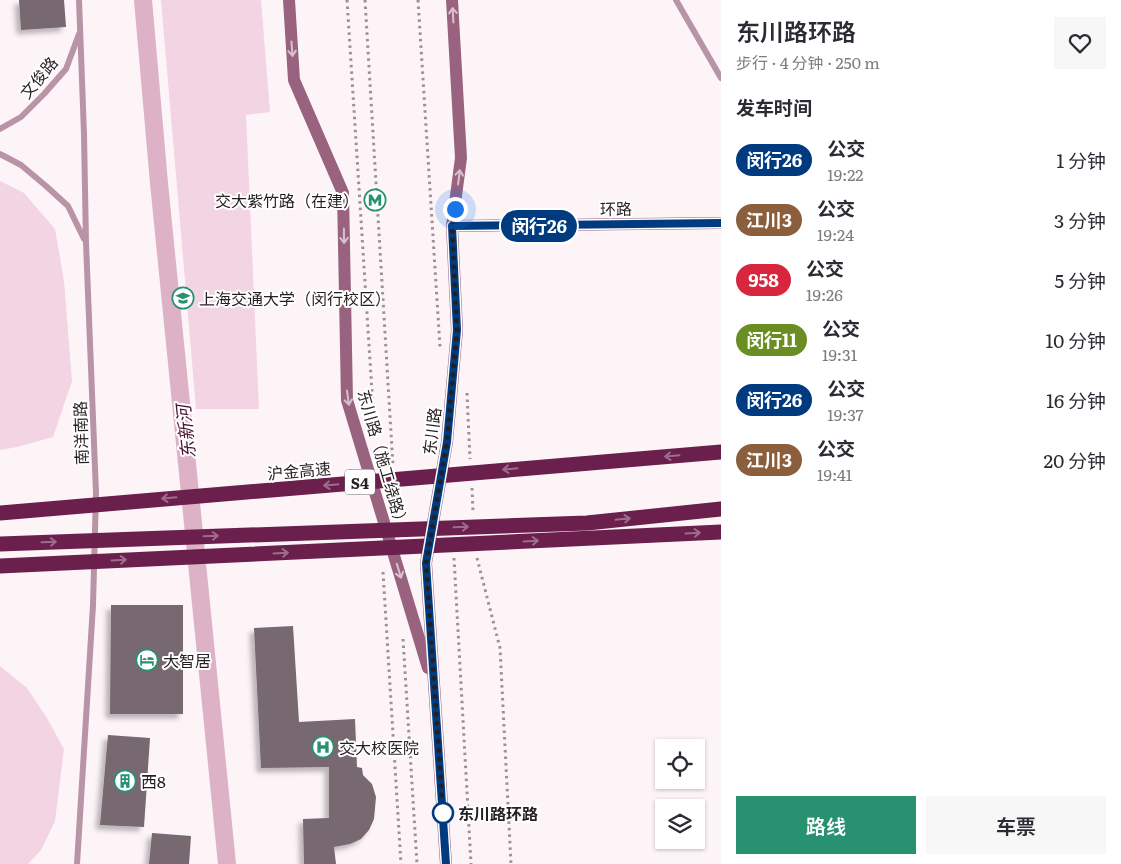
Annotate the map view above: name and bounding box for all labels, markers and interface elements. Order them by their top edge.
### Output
one-way arrow [448,8,457,24]
text: 东川路环路 [736,13,856,48]
button: heart [1054,17,1106,69]
one-way arrow [288,40,297,56]
text: 步行 · 4 分钟 · 250 m [736,50,880,74]
street label: 文俊路 [13,51,63,103]
text: 发车时间 [736,93,812,121]
text: 公交 [827,134,865,162]
text: 闵行26 [746,146,802,173]
text: 1 分钟 [1056,146,1106,174]
text: 19:22 [827,162,863,186]
one-way arrow [454,170,464,186]
place label: 交大紫竹路（在建） [215,188,359,212]
metro station icon: 交大紫竹路（在建） [363,188,387,212]
text: 公交 [817,194,855,222]
street label: 环路 [600,196,632,220]
your location [443,197,468,222]
text: 江川3 [746,206,792,233]
text: 3 分钟 [1054,206,1106,234]
line badge: 闵行26 [504,210,574,242]
text: 闵行26 [511,212,567,239]
text: 19:24 [817,222,854,246]
one-way arrow [339,228,349,244]
text: 公交 [806,254,844,282]
text: 958 [748,266,779,293]
text: 5 分钟 [1055,266,1106,294]
text: 19:26 [806,282,843,306]
school or university icon: 上海交通大学（闵行校区） [171,286,195,310]
place label: 上海交通大学（闵行校区） [199,286,391,310]
text: 公交 [822,314,860,342]
text: 闵行11 [746,326,797,353]
text: 10 分钟 [1045,326,1106,354]
text: 19:31 [822,342,857,366]
text: 公交 [827,374,865,402]
street label: 东川路（施工绕路） [353,386,415,532]
text: 闵行26 [746,386,802,413]
text: 16 分钟 [1046,386,1106,414]
one-way arrow [343,390,353,406]
street label: 南洋南路 [67,401,93,465]
water label: 东新河 [168,401,201,460]
text: 19:37 [827,402,864,426]
street label: 东川路 [416,406,446,456]
text: 公交 [817,434,855,462]
text: 江川3 [746,446,792,473]
text: 20 分钟 [1044,446,1106,474]
one-way arrow [665,451,681,461]
street label: 沪金高速 [266,455,332,485]
text: 19:41 [817,462,852,486]
one-way arrow [503,465,519,474]
road number: S4 [345,470,375,494]
one-way arrow [323,480,339,489]
one-way arrow [162,494,178,503]
one-way arrow [615,514,631,524]
one-way arrow [452,522,469,532]
one-way arrow [684,528,701,538]
one-way arrow [202,531,219,541]
one-way arrow [522,536,538,545]
one-way arrow [40,537,56,547]
one-way arrow [273,548,289,557]
one-way arrow [110,556,126,565]
one-way arrow [394,562,404,578]
hotel icon: 大智居 [135,648,159,672]
place label: 大智居 [163,648,211,672]
hospital icon: 交大校医院 [311,735,335,759]
place label: 交大校医院 [339,735,419,759]
map controls [655,739,705,849]
button: locate [655,739,705,789]
building icon: 西8 [113,769,137,793]
place label: 西8 [141,769,166,793]
button: 路线 [736,796,916,854]
button: 车票 [926,796,1106,854]
button: layers [655,799,705,849]
place label: 东川路环路 [458,801,538,825]
marker: 东川路环路 [432,802,454,824]

